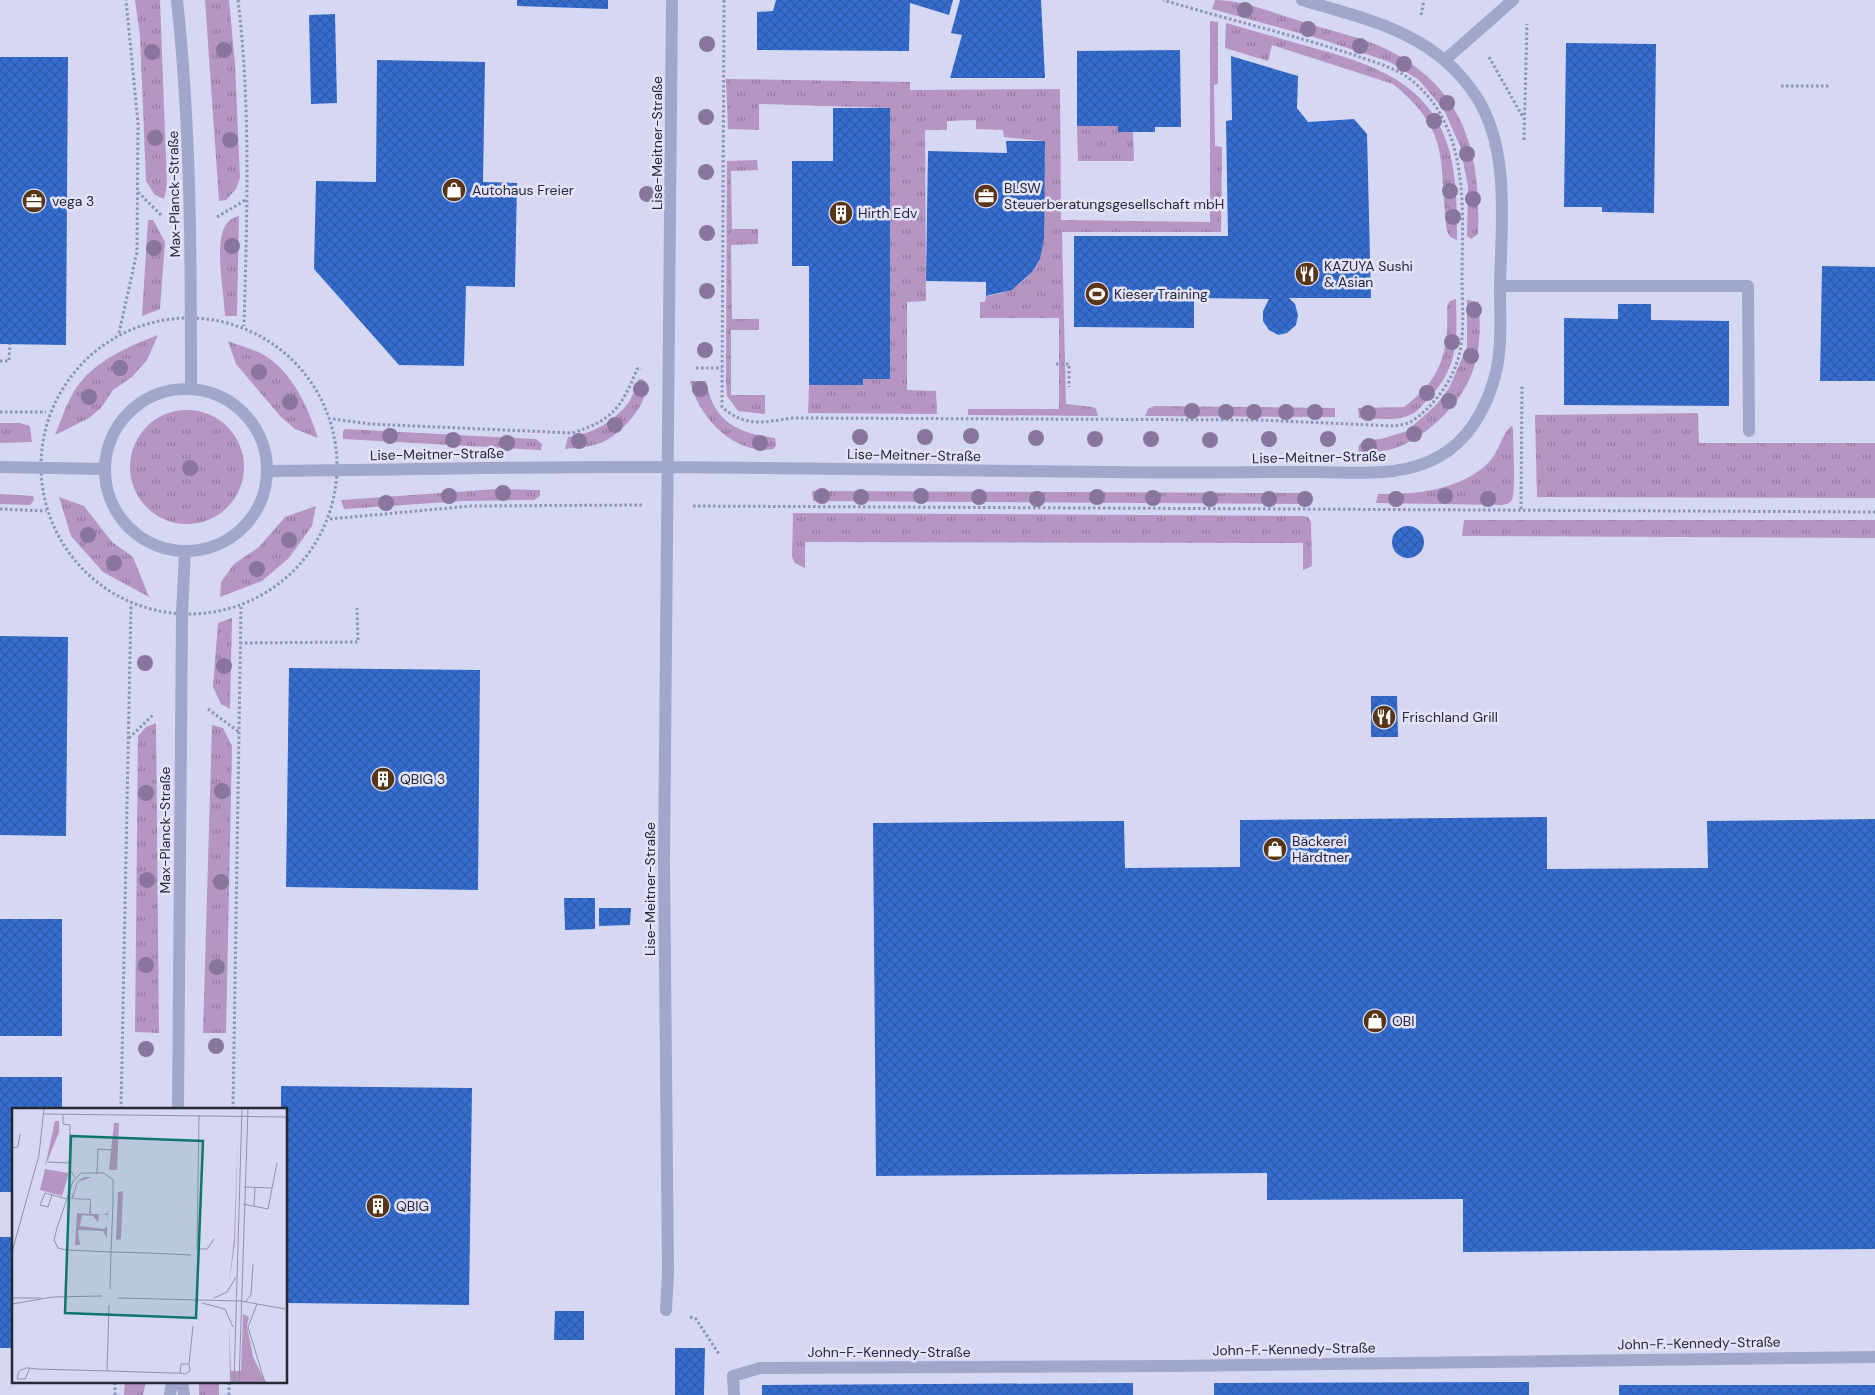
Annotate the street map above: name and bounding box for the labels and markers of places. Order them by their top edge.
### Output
shop icon: Autohaus Freier [441,177,467,203]
place label: BLSW Steuerberatungsgesellschaft mbH [1004,179,1224,213]
place label: Autohaus Freier [472,181,574,199]
office icon: BLSW Steuerberatungsgesellschaft mbH [973,183,999,209]
office icon: vega 3 [21,188,47,214]
place label: vega 3 [52,192,94,210]
building icon: Hirth Edv [828,200,854,226]
place label: Hirth Edv [858,204,918,222]
place label: KAZUYA Sushi & Asian [1324,257,1413,291]
restaurant icon: KAZUYA Sushi & Asian [1294,261,1320,287]
sports icon: Kieser Training [1084,281,1110,307]
place label: Kieser Training [1114,285,1208,303]
restaurant icon: Frischland Grill [1371,704,1397,730]
place label: Frischland Grill [1402,708,1498,726]
building icon: QBIG 3 [370,766,396,792]
place label: QBIG 3 [400,770,445,788]
place label: Bäckerei Härdtner [1292,832,1350,866]
shop icon: Bäckerei Härdtner [1262,836,1288,862]
shop icon: OBI [1362,1008,1388,1034]
place label: OBI [1392,1012,1415,1030]
building icon: QBIG [365,1193,391,1219]
place label: QBIG [396,1197,429,1215]

